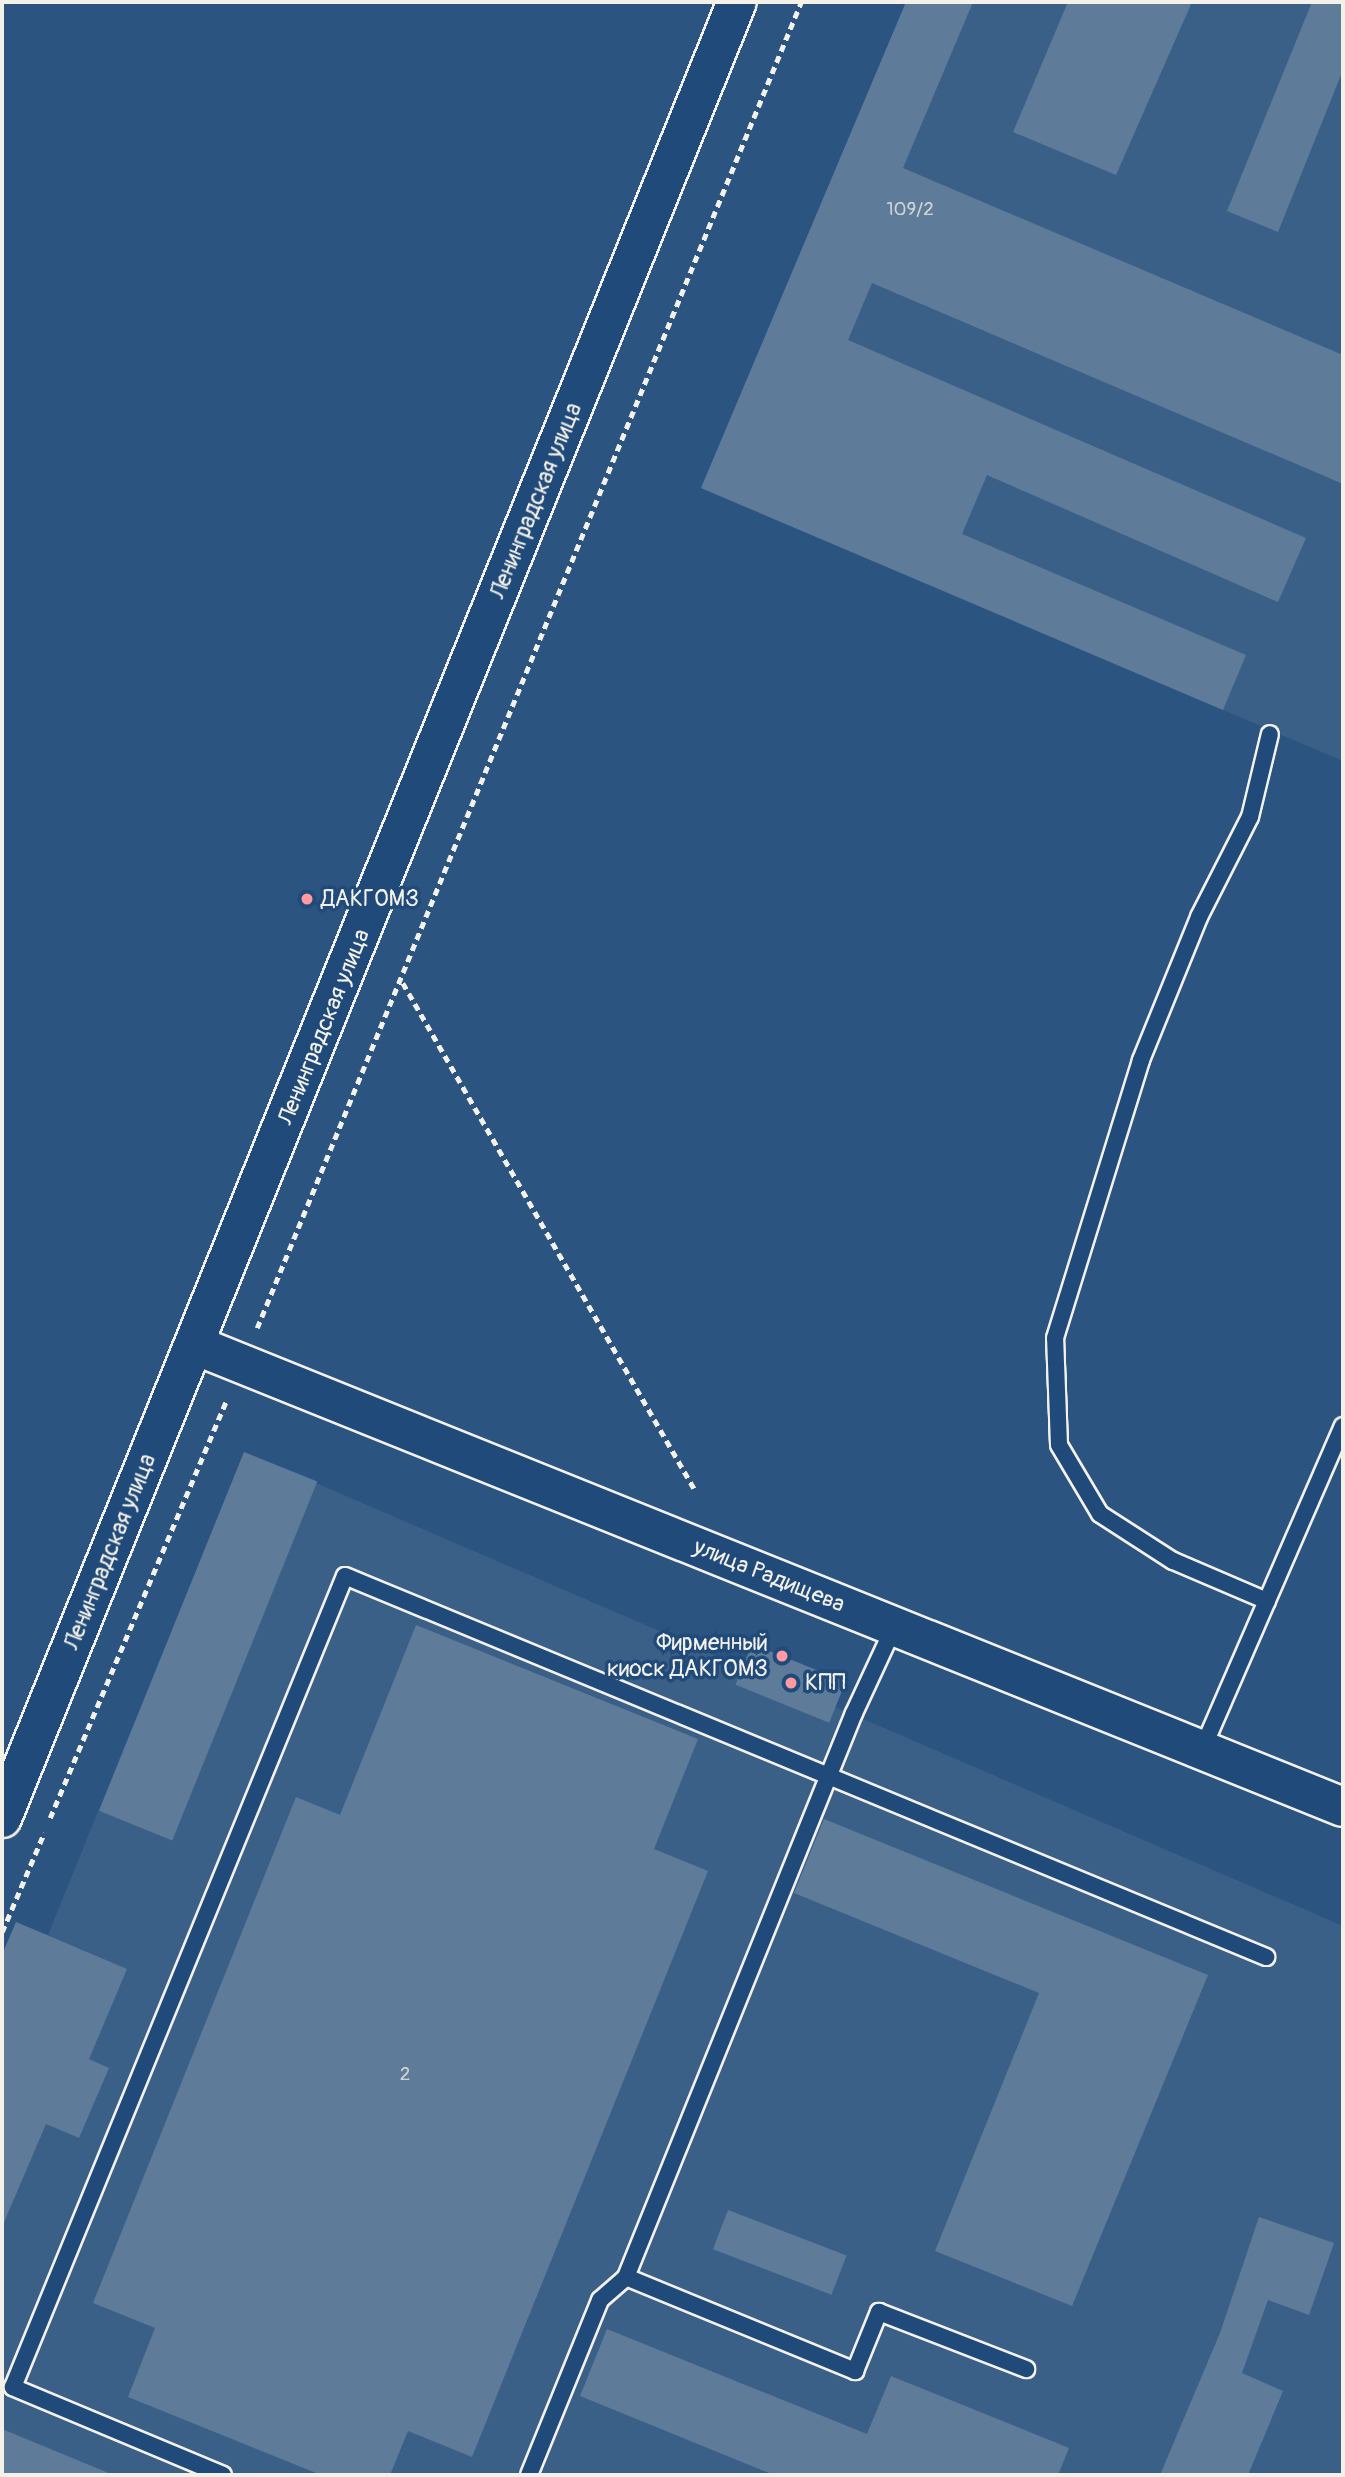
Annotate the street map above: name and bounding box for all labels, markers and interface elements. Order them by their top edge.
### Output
house number: 109/2 [886,199,934,221]
street label: Ленинградская улица [484,399,588,603]
place label: ДАКГОМЗ [321,885,419,913]
marker: ДАКГОМЗ [299,891,315,907]
street label: Ленинградская улица [272,925,376,1129]
street label: Ленинградская улица [58,1450,162,1654]
street label: улица Радищева [689,1533,849,1619]
place label: Фирменный киоск ДАКГОМЗ [607,1629,768,1683]
marker: Фирменный киоск ДАКГОМЗ [774,1648,790,1664]
place label: КПП [805,1669,846,1697]
marker: КПП [783,1675,799,1691]
house number: 2 [400,2064,410,2086]

